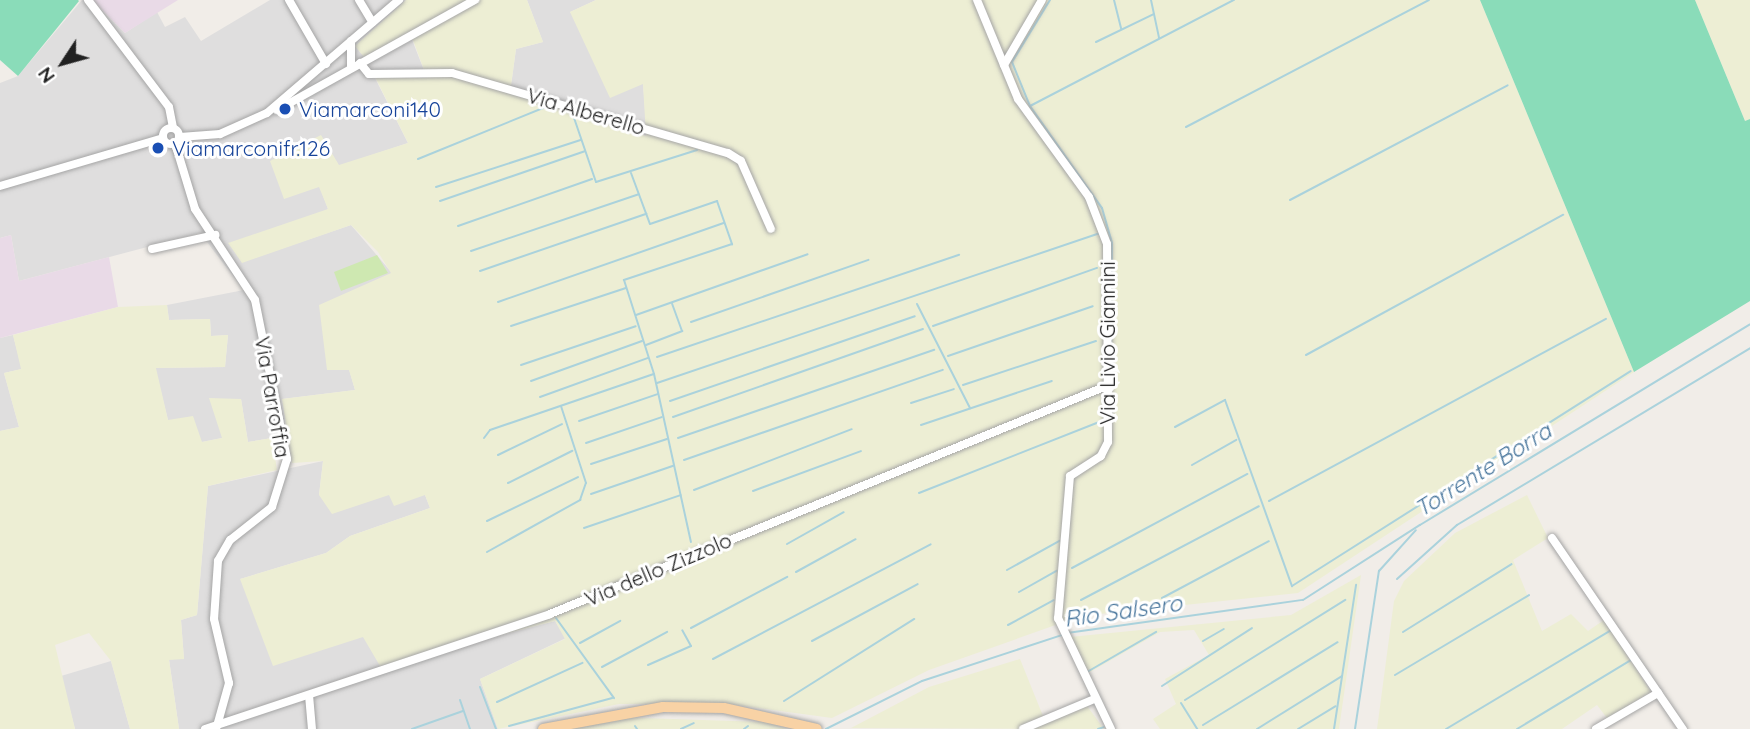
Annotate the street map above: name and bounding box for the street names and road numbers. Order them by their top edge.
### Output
street label: Via Alberello [524,82,648,140]
street label: Via Livio Giannini [1094,261,1120,425]
street label: Via Parroffia [250,334,296,460]
street label: Via dello Zizzolo [581,527,735,611]

